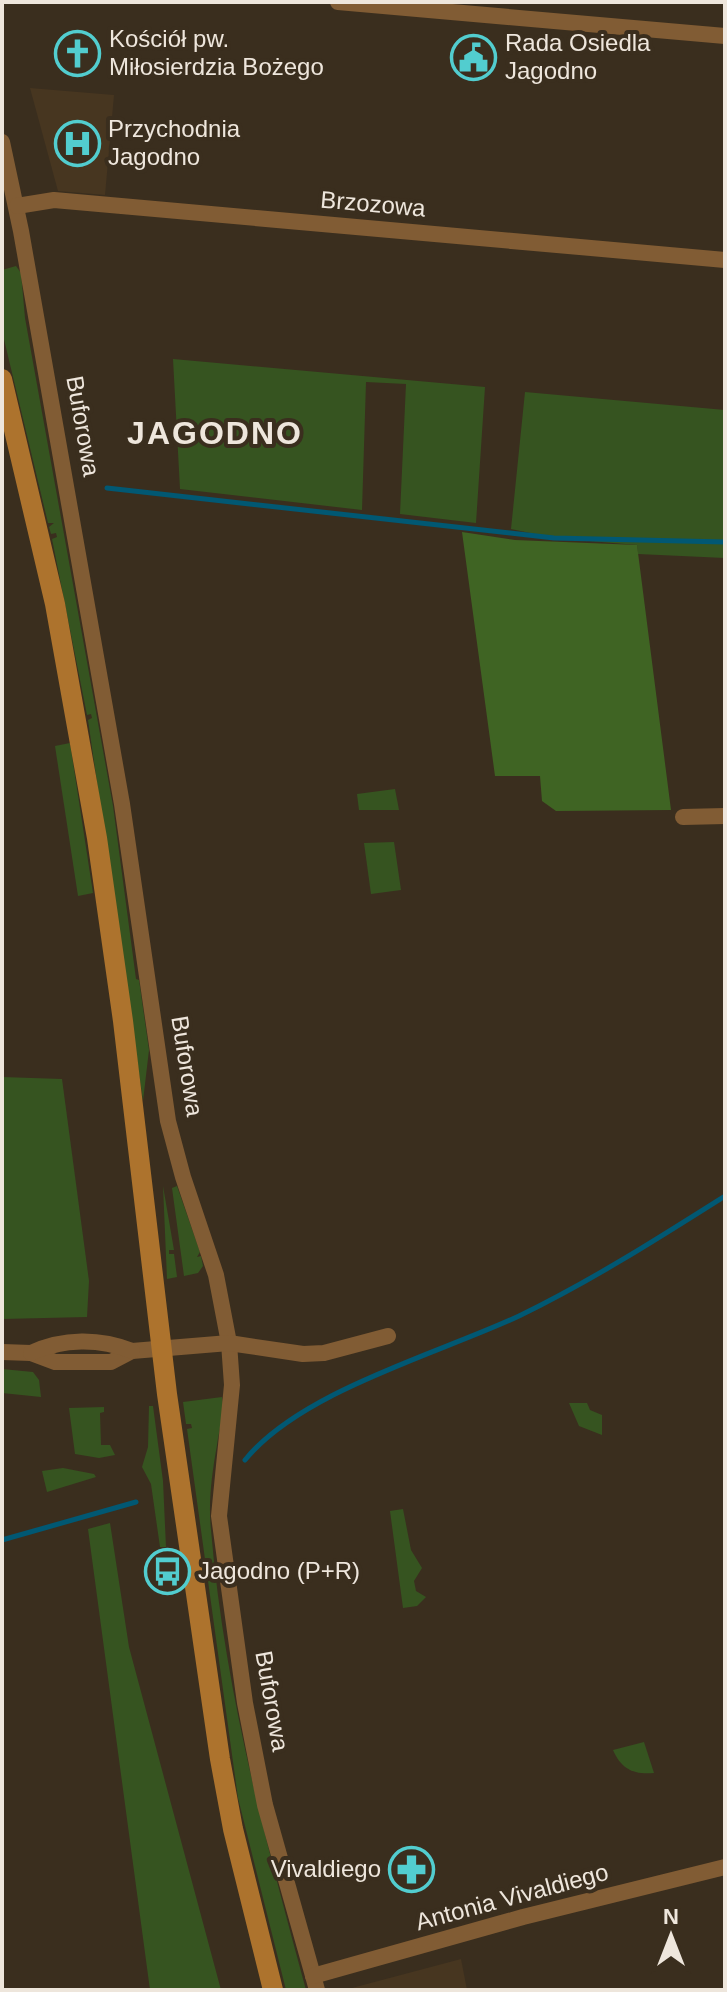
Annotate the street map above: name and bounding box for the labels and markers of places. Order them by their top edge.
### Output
place label: Kościół pw. Miłosierdzia Bożego [109,25,324,80]
church icon: Kościół pw. Miłosierdzia Bożego [54,29,102,77]
place label: Rada Osiedla Jagodno [505,29,651,84]
public building icon: Rada Osiedla Jagodno [450,33,498,81]
place label: Przychodnia Jagodno [108,115,241,170]
hospital icon: Przychodnia Jagodno [53,119,101,167]
bus stop icon: Jagodno (P+R) [143,1547,191,1595]
place label: Jagodno (P+R) [198,1557,360,1584]
pharmacy icon: Vivaldiego [388,1845,436,1893]
place label: Vivaldiego [271,1855,381,1882]

